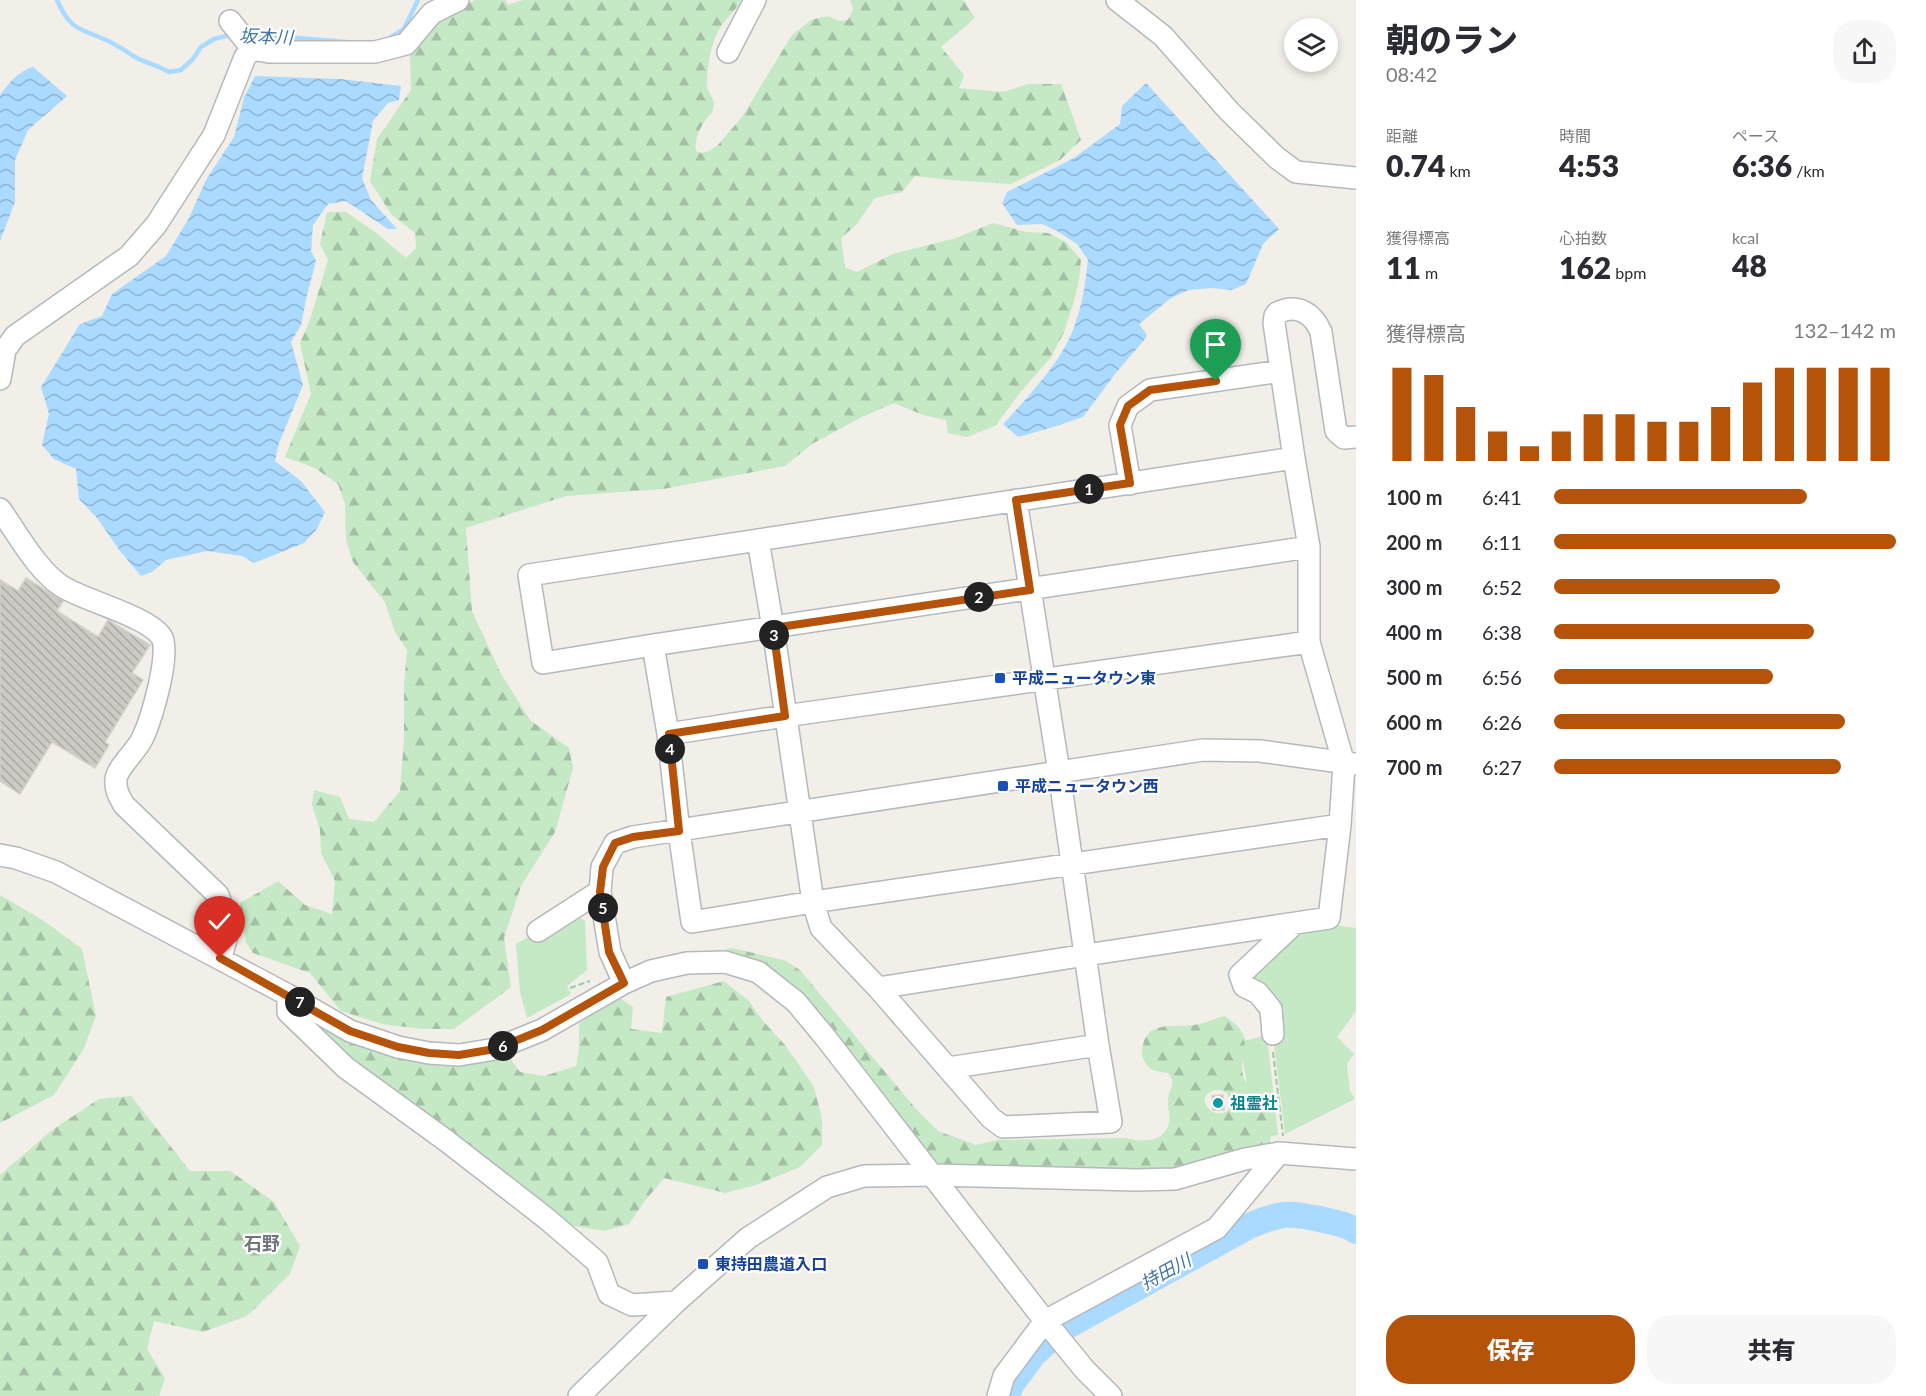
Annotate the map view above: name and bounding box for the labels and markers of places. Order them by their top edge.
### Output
pin [1190,319,1241,381]
pin: 1 [1074,474,1104,504]
pin: 2 [964,582,994,612]
pin: 3 [759,620,789,650]
place label: 平成ニュータウン東 [1012,668,1156,687]
marker: 平成ニュータウン東 [993,671,1007,685]
pin: 4 [655,734,685,764]
place label: 平成ニュータウン西 [1015,776,1159,795]
marker: 平成ニュータウン西 [996,779,1010,793]
pin: 5 [588,893,618,923]
pin [194,896,245,958]
pin: 7 [285,987,315,1017]
pin: 6 [488,1031,518,1061]
place label: 祖霊社 [1230,1093,1278,1112]
marker: 祖霊社 [1211,1096,1225,1110]
place label: 東持田農道入口 [715,1254,827,1273]
marker: 東持田農道入口 [696,1257,710,1271]

